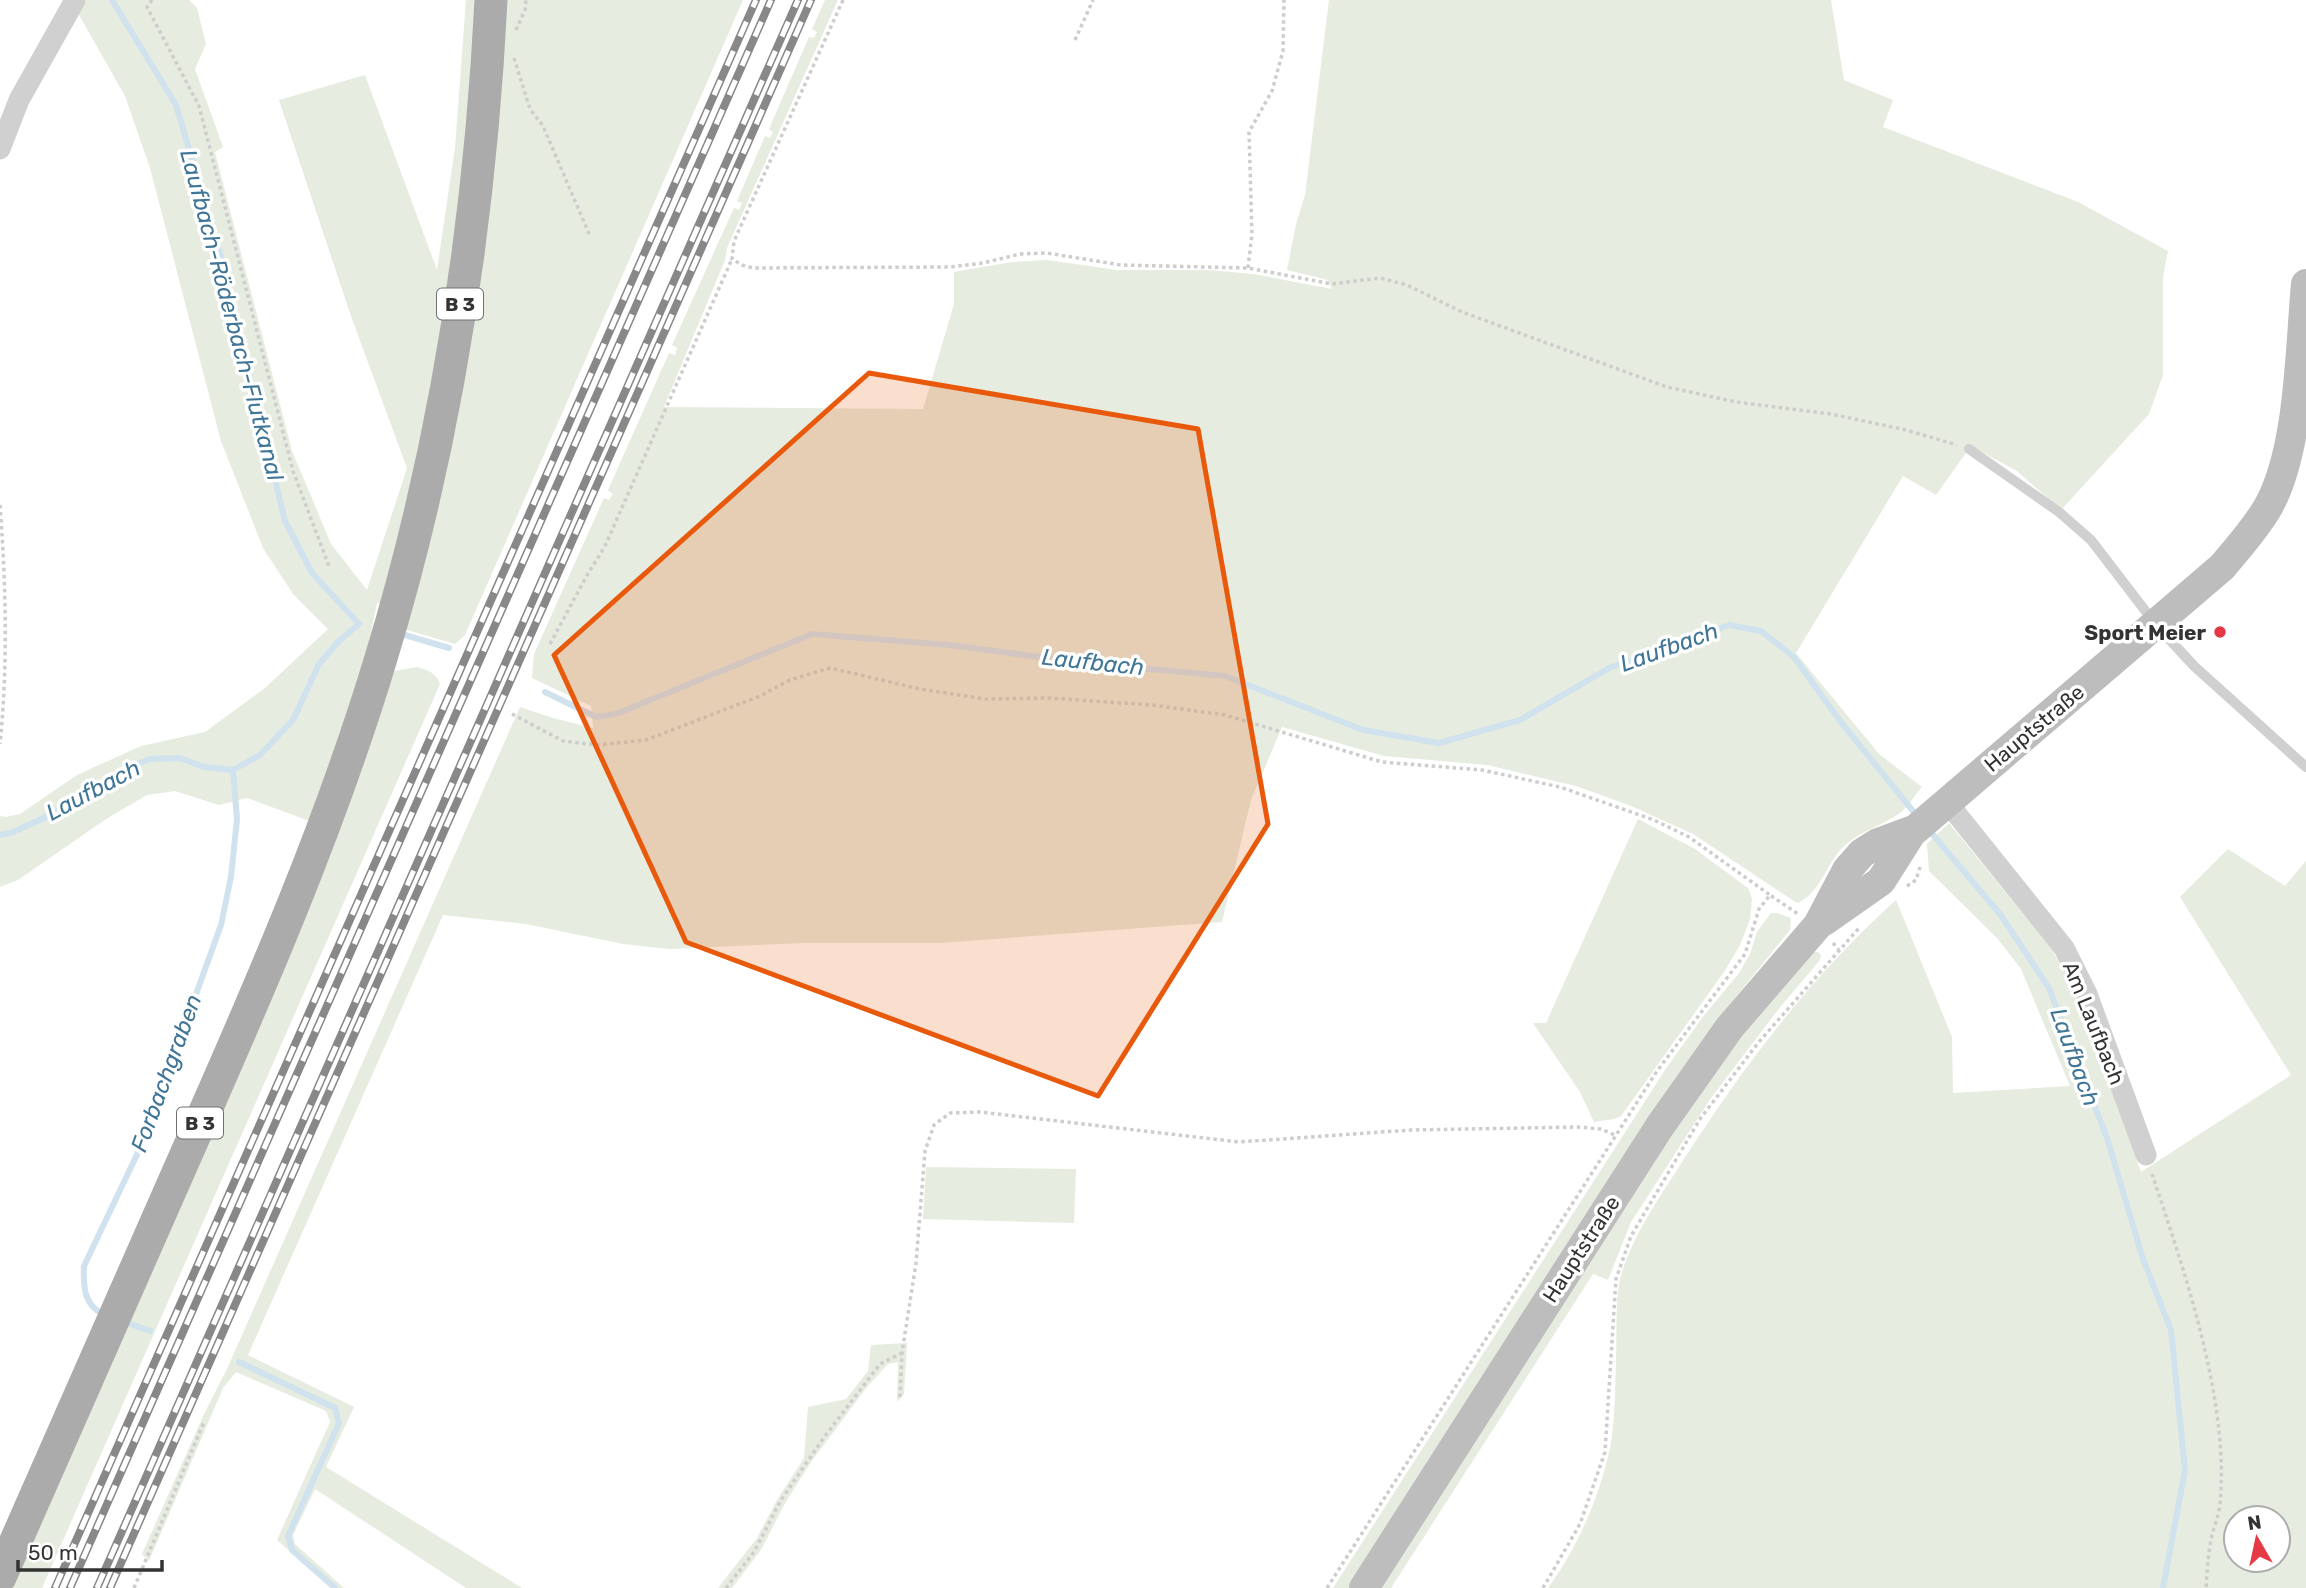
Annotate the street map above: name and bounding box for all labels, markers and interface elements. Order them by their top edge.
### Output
water label: Laufbach-Röderbach-Flutkanal [174,146,290,484]
road number: B 3 [437,288,483,320]
water label: Laufbach [1616,616,1722,678]
place label: Sport Meier [2084,620,2206,645]
marker: Sport Meier [2212,624,2228,640]
water label: Laufbach [1040,643,1146,681]
street label: Hauptstraße [1979,679,2089,777]
water label: Laufbach [41,754,145,826]
street label: Am Laufbach [2058,958,2130,1088]
water label: Forbachgraben [125,990,207,1156]
water label: Laufbach [2044,1004,2106,1110]
road number: B 3 [177,1107,223,1138]
street label: Hauptstraße [1537,1191,1625,1307]
north arrow [2222,1504,2292,1574]
text: N [2246,1510,2263,1535]
scale bar [18,1528,161,1572]
text: 50 m [28,1540,78,1565]

